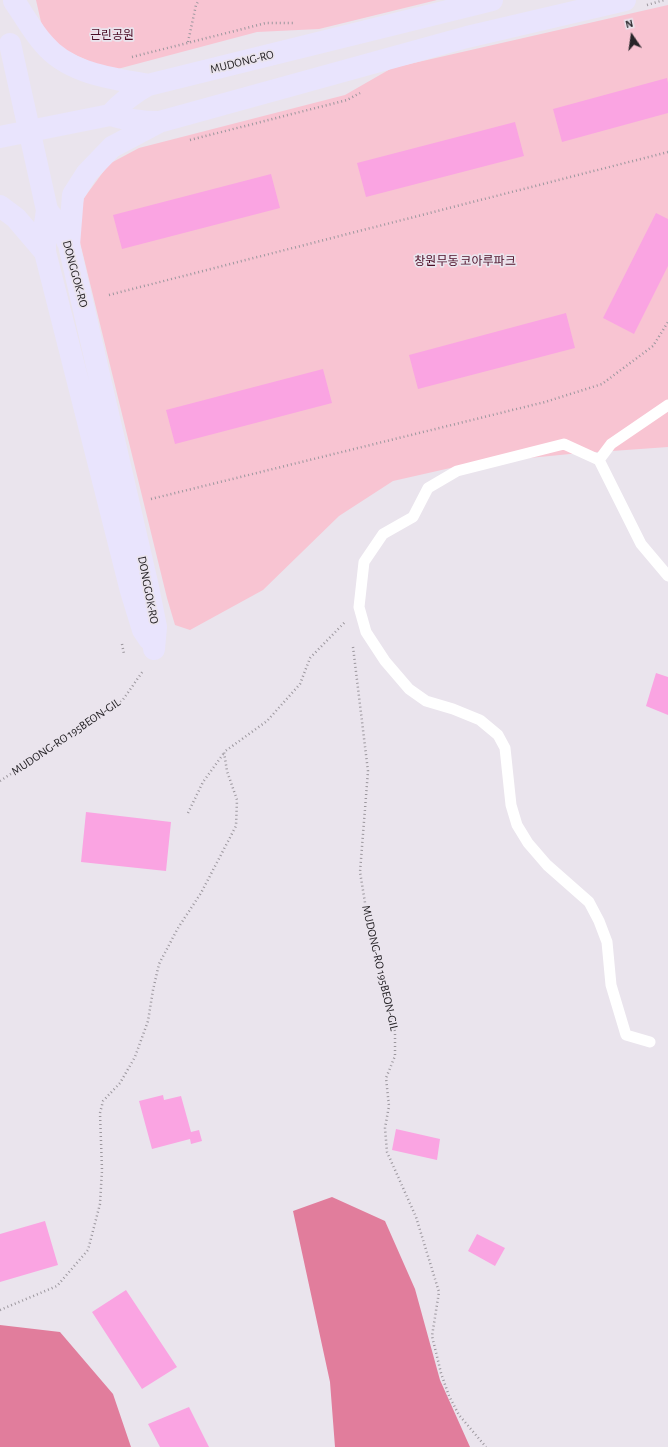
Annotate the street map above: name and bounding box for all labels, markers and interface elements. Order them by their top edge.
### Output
north arrow [612,16,652,56]
text: N [624,18,634,30]
park label: 근린공원 [90,28,134,42]
street label: MUDONG-RO [209,47,275,77]
street label: DONGGOK-RO [59,239,91,309]
park label: 창원무동 코아루파크 [414,254,516,268]
street label: DONGGOK-RO [134,555,162,625]
street label: MUDONG-RO 195BEON-GIL [9,695,123,779]
street label: MUDONG-RO 195BEON-GIL [359,904,401,1032]

